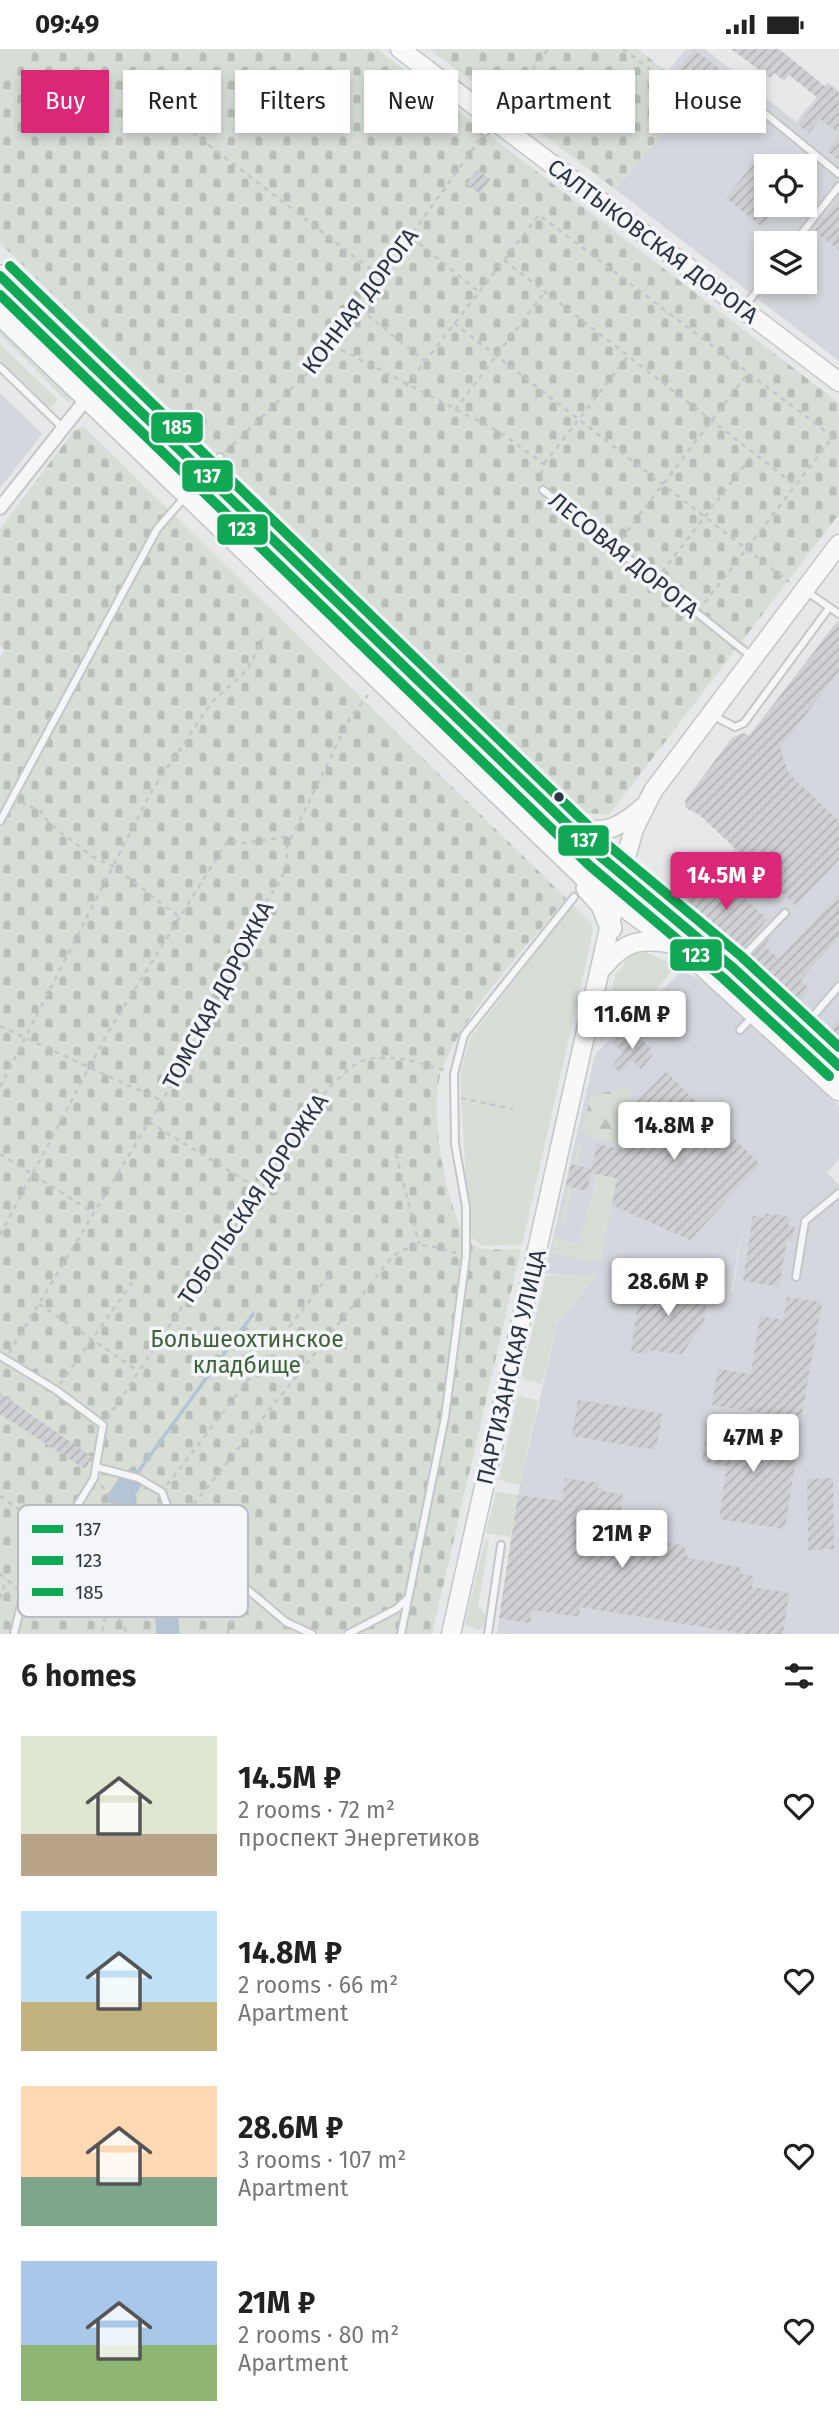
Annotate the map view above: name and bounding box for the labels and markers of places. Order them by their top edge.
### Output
unlabelled marker [552,790,566,804]
pin: 14.5M ₽ [661,853,791,912]
pin: 11.6M ₽ [567,991,697,1051]
pin: 14.8M ₽ [609,1103,739,1162]
pin: 28.6M ₽ [603,1259,733,1318]
pin: 47M ₽ [704,1415,802,1474]
pin: 21M ₽ [573,1511,671,1570]

